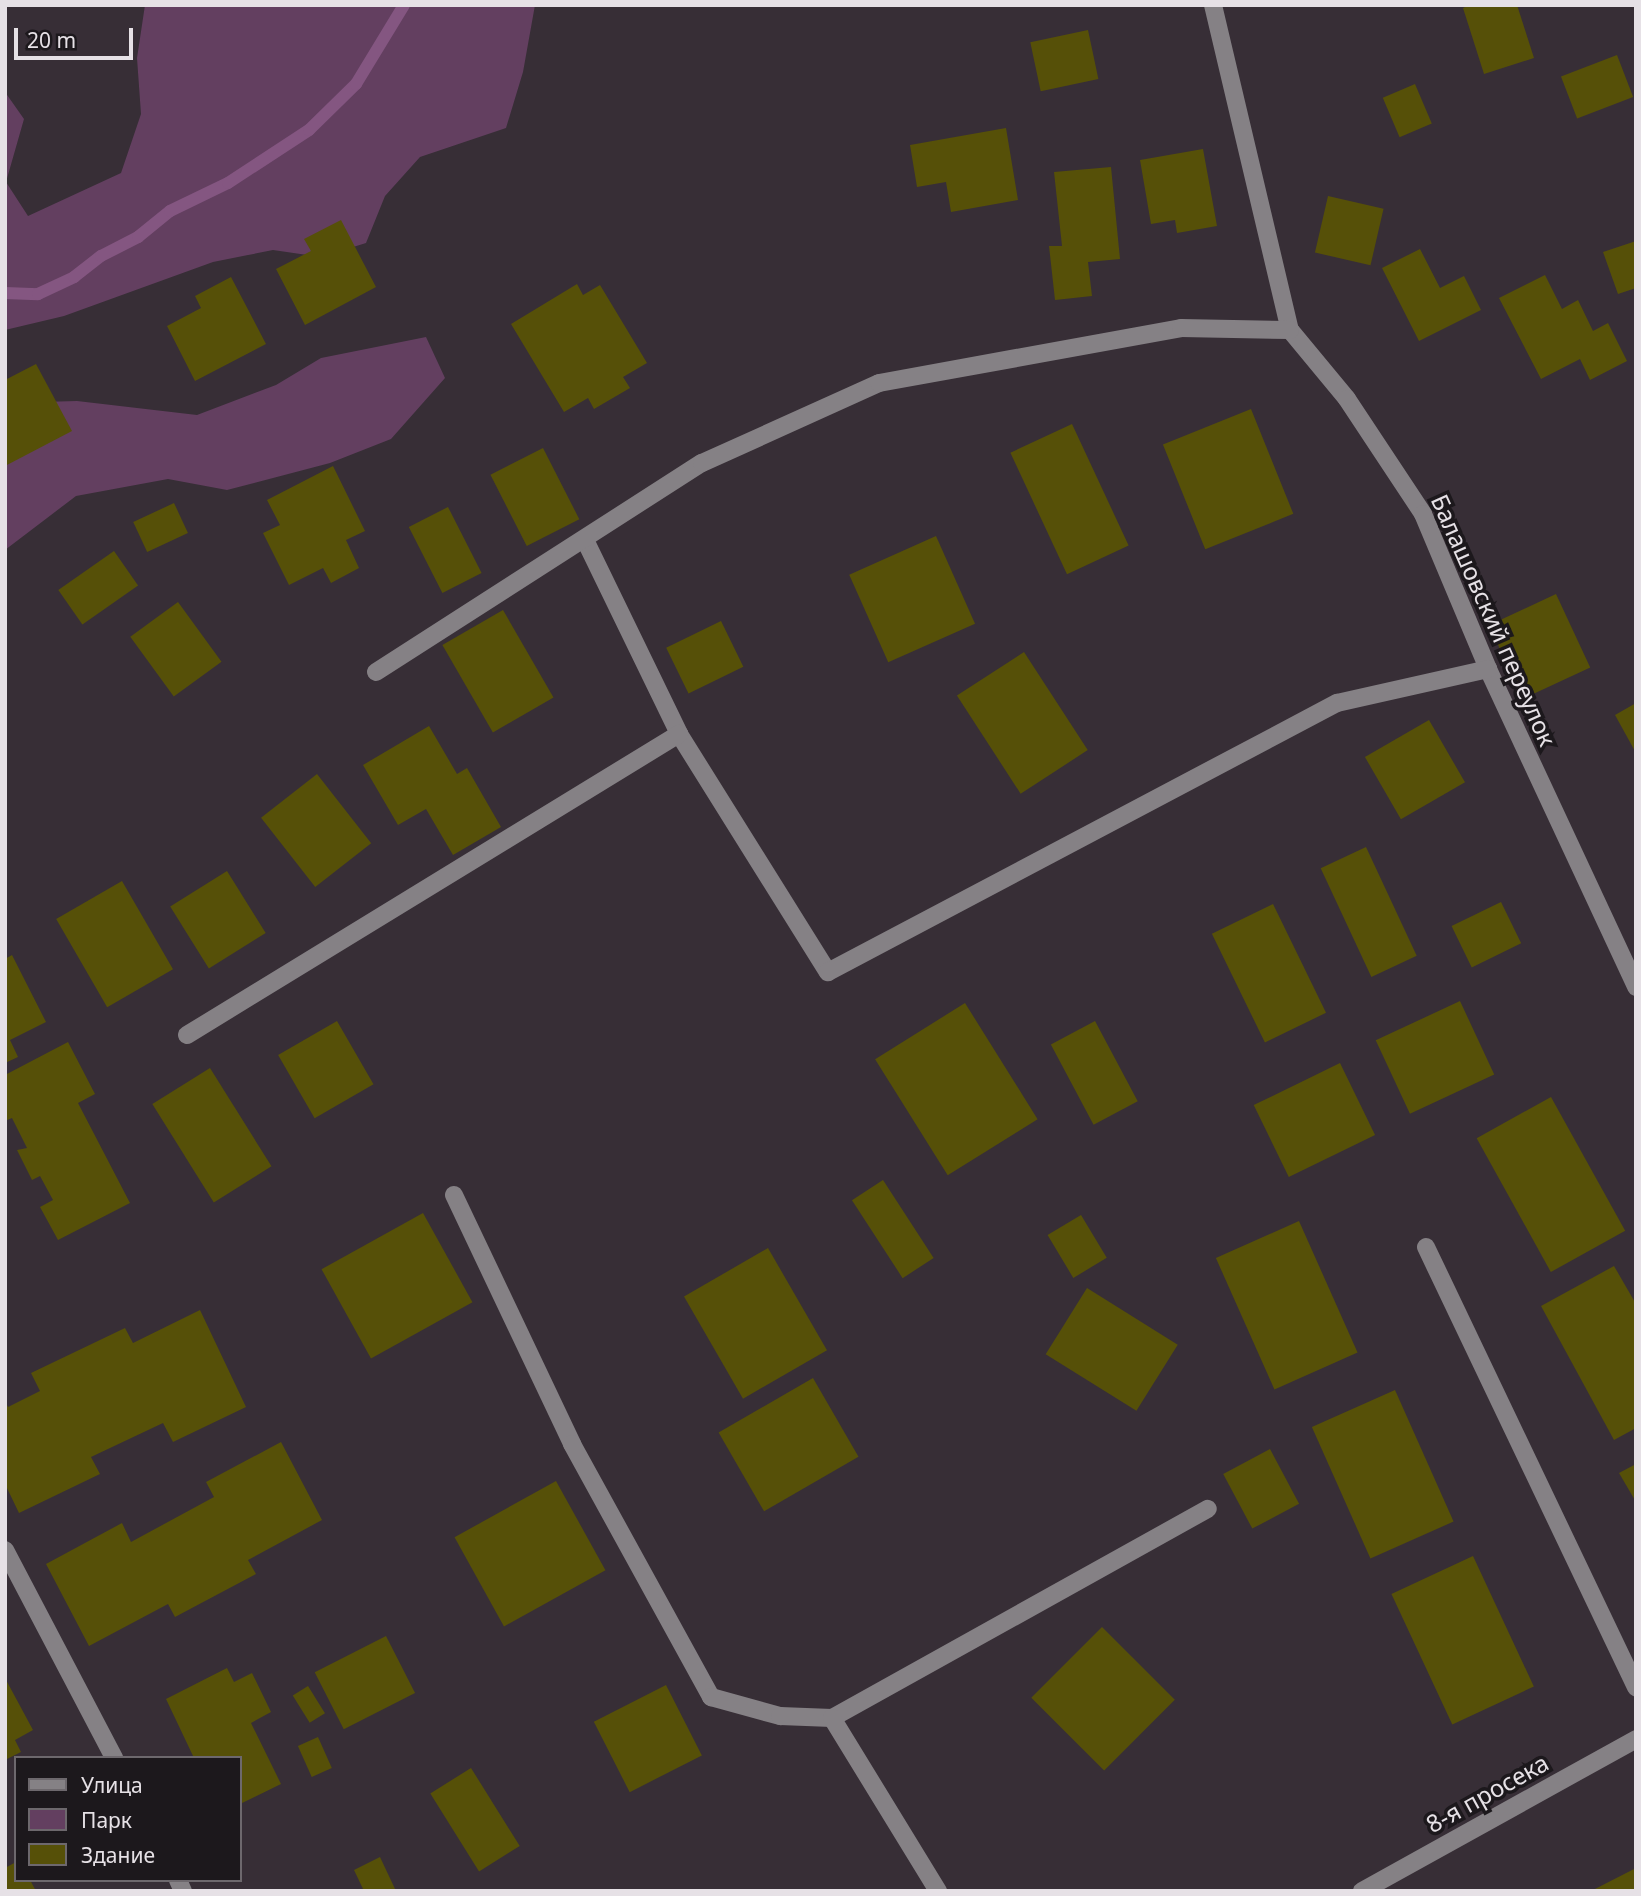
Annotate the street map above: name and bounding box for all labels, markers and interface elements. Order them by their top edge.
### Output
scale bar [18,14,136,58]
text: 20 m [27,26,76,54]
street label: Балашовский переулок [1425,490,1563,750]
street label: 8-я просека [1421,1748,1553,1838]
legend [14,1756,242,1882]
text: Улица [81,1771,143,1799]
text: Парк [81,1806,132,1834]
text: Здание [81,1841,155,1869]

